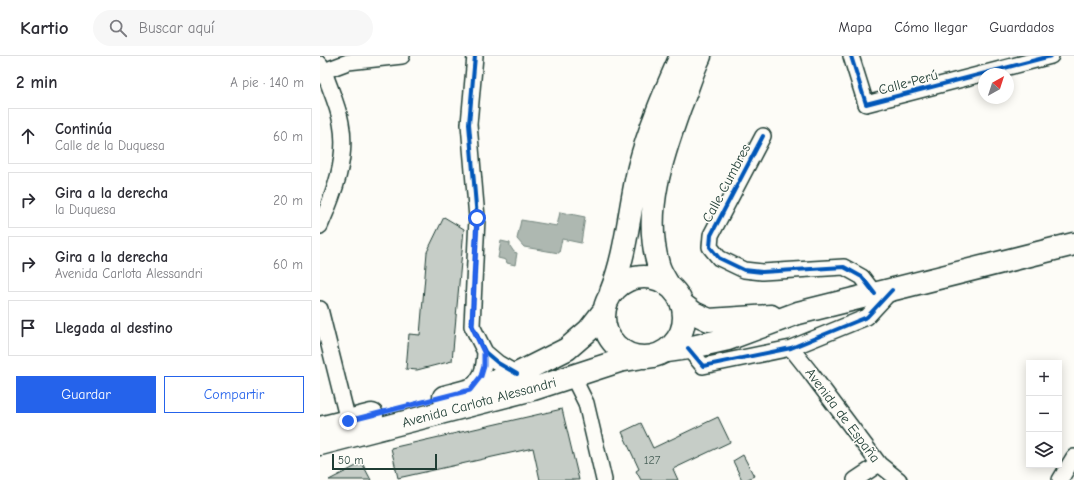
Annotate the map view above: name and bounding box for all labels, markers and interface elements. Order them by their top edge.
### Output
search box [93,10,373,46]
text: Kartio [20,17,69,39]
icon: search [107,17,129,39]
text: Buscar aquí [139,19,214,37]
text: Mapa [839,19,872,36]
text: Cómo llegar [894,19,967,36]
text: Guardados [989,19,1054,36]
street label: Calle Perú [877,66,940,99]
north arrow [978,68,1014,104]
text: 2 min [16,73,57,92]
text: A pie · 140 m [230,75,304,90]
text: Continúa [55,120,112,138]
icon: ahead [17,125,39,147]
text: 60 m [273,129,303,144]
text: Calle de la Duquesa [55,138,165,153]
street label: Calle Cumbres [699,141,754,225]
text: Gira a la derecha [55,184,168,202]
icon: right [17,189,39,211]
text: 20 m [273,193,303,208]
text: la Duquesa [55,202,116,217]
route start [468,209,486,227]
text: Gira a la derecha [55,248,168,266]
icon: right [17,253,39,275]
text: 60 m [273,257,303,272]
text: Avenida Carlota Alessandri [55,266,203,281]
icon: arrive [17,317,39,339]
text: Llegada al destino [55,319,173,337]
map controls [1026,360,1062,468]
button: + [1026,360,1062,396]
street label: Avenida de España [802,365,884,466]
street label: Avenida Carlota Alessandri [400,374,558,431]
button: Guardar [16,376,156,413]
button: Compartir [164,376,304,413]
button: − [1026,396,1062,432]
route end [339,412,357,430]
button: layers [1026,432,1062,468]
scale bar [332,452,437,471]
house number: 127 [644,453,661,467]
text: 50 m [338,454,363,467]

